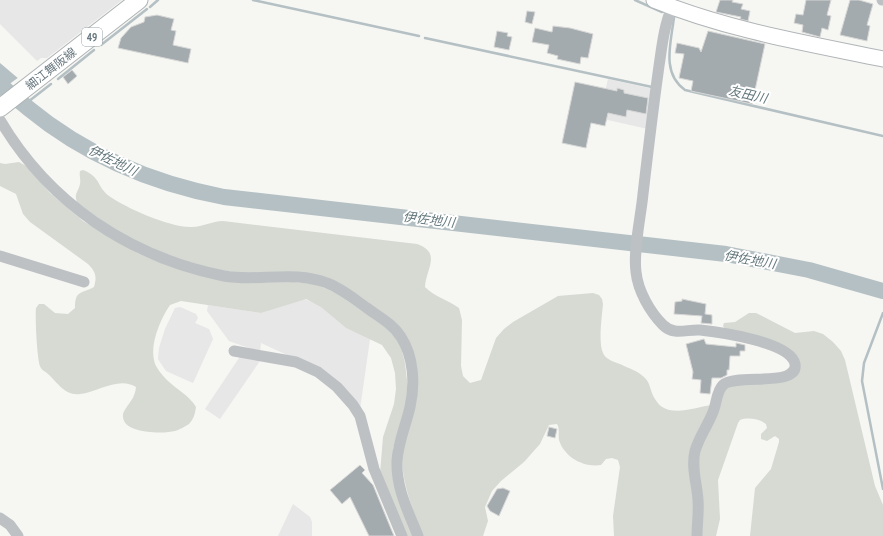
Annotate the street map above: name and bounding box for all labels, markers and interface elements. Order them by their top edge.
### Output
road number: 49 [82,28,102,46]
street label: 細江舞阪線 [22,44,79,93]
water label: 友田川 [727,82,771,108]
water label: 伊佐地川 [86,141,142,180]
water label: 伊佐地川 [402,208,458,231]
water label: 伊佐地川 [723,247,779,273]

